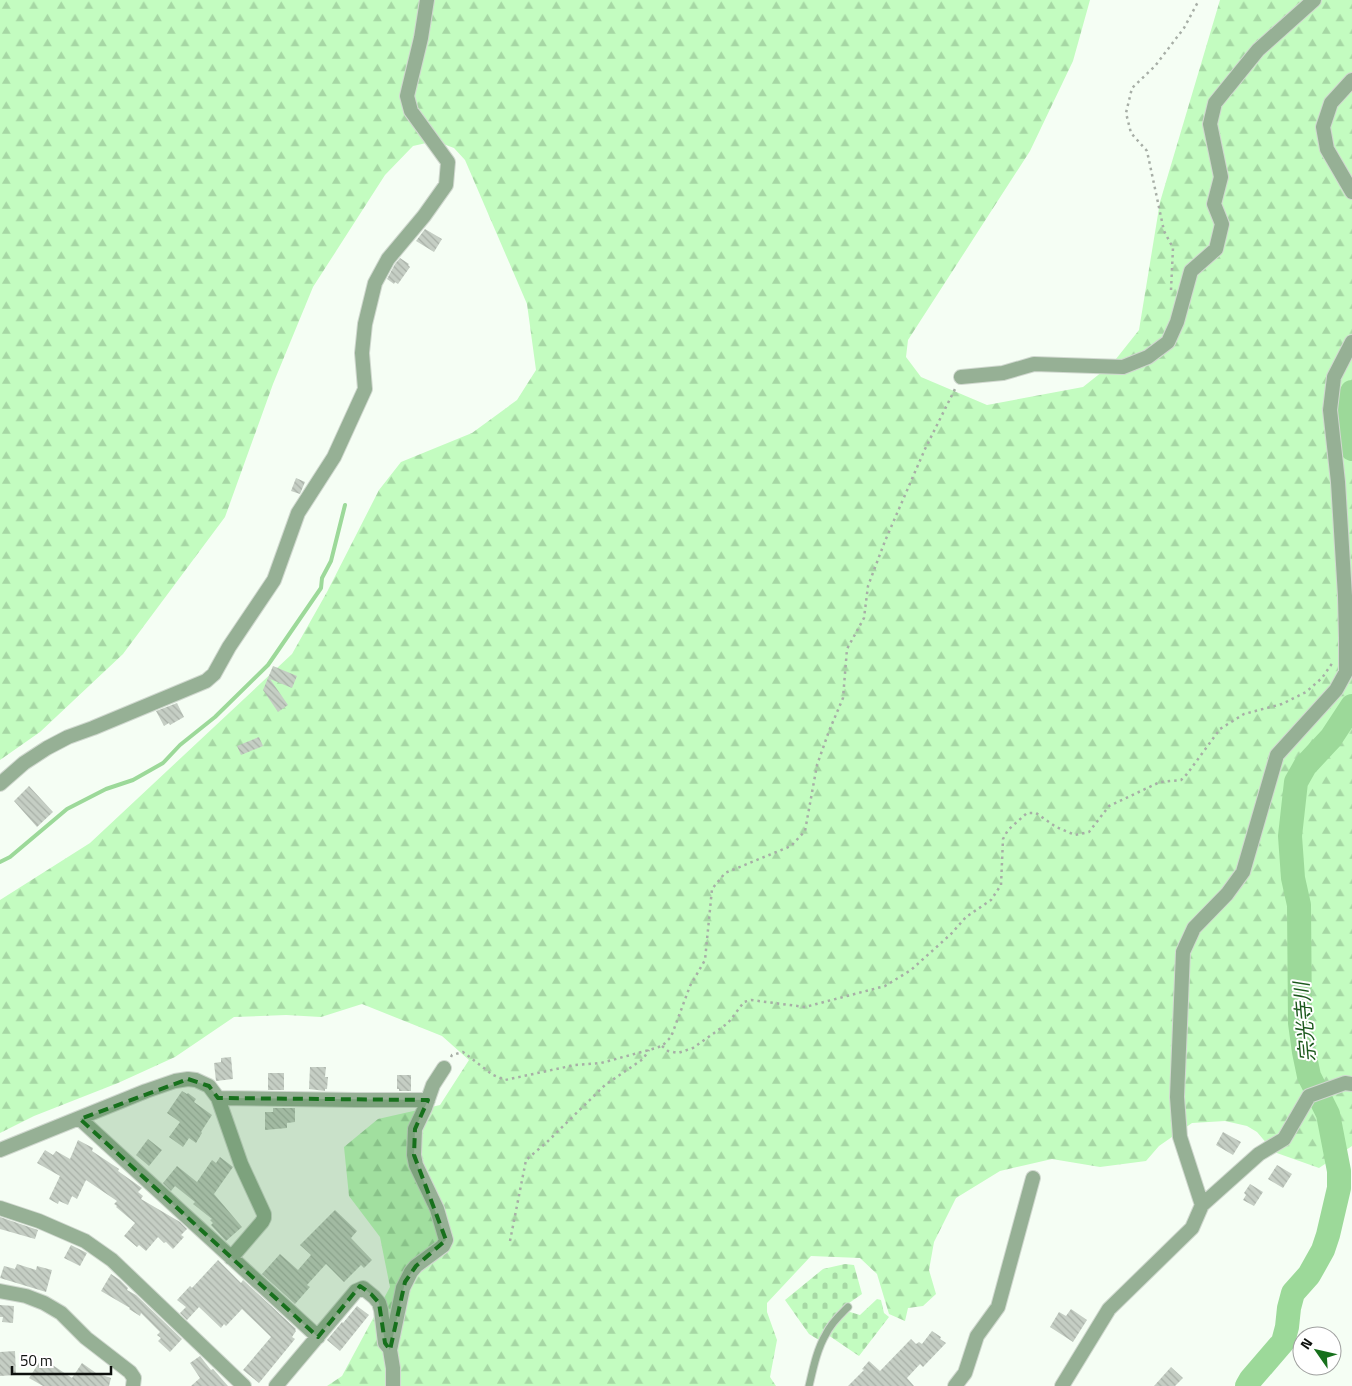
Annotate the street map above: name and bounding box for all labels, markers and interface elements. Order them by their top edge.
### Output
water label: 宗光寺川 [1285,979,1323,1063]
north arrow [1292,1326,1342,1376]
text: N [1294,1334,1317,1353]
scale bar [12,1344,111,1376]
text: 50 m [20,1349,53,1372]

